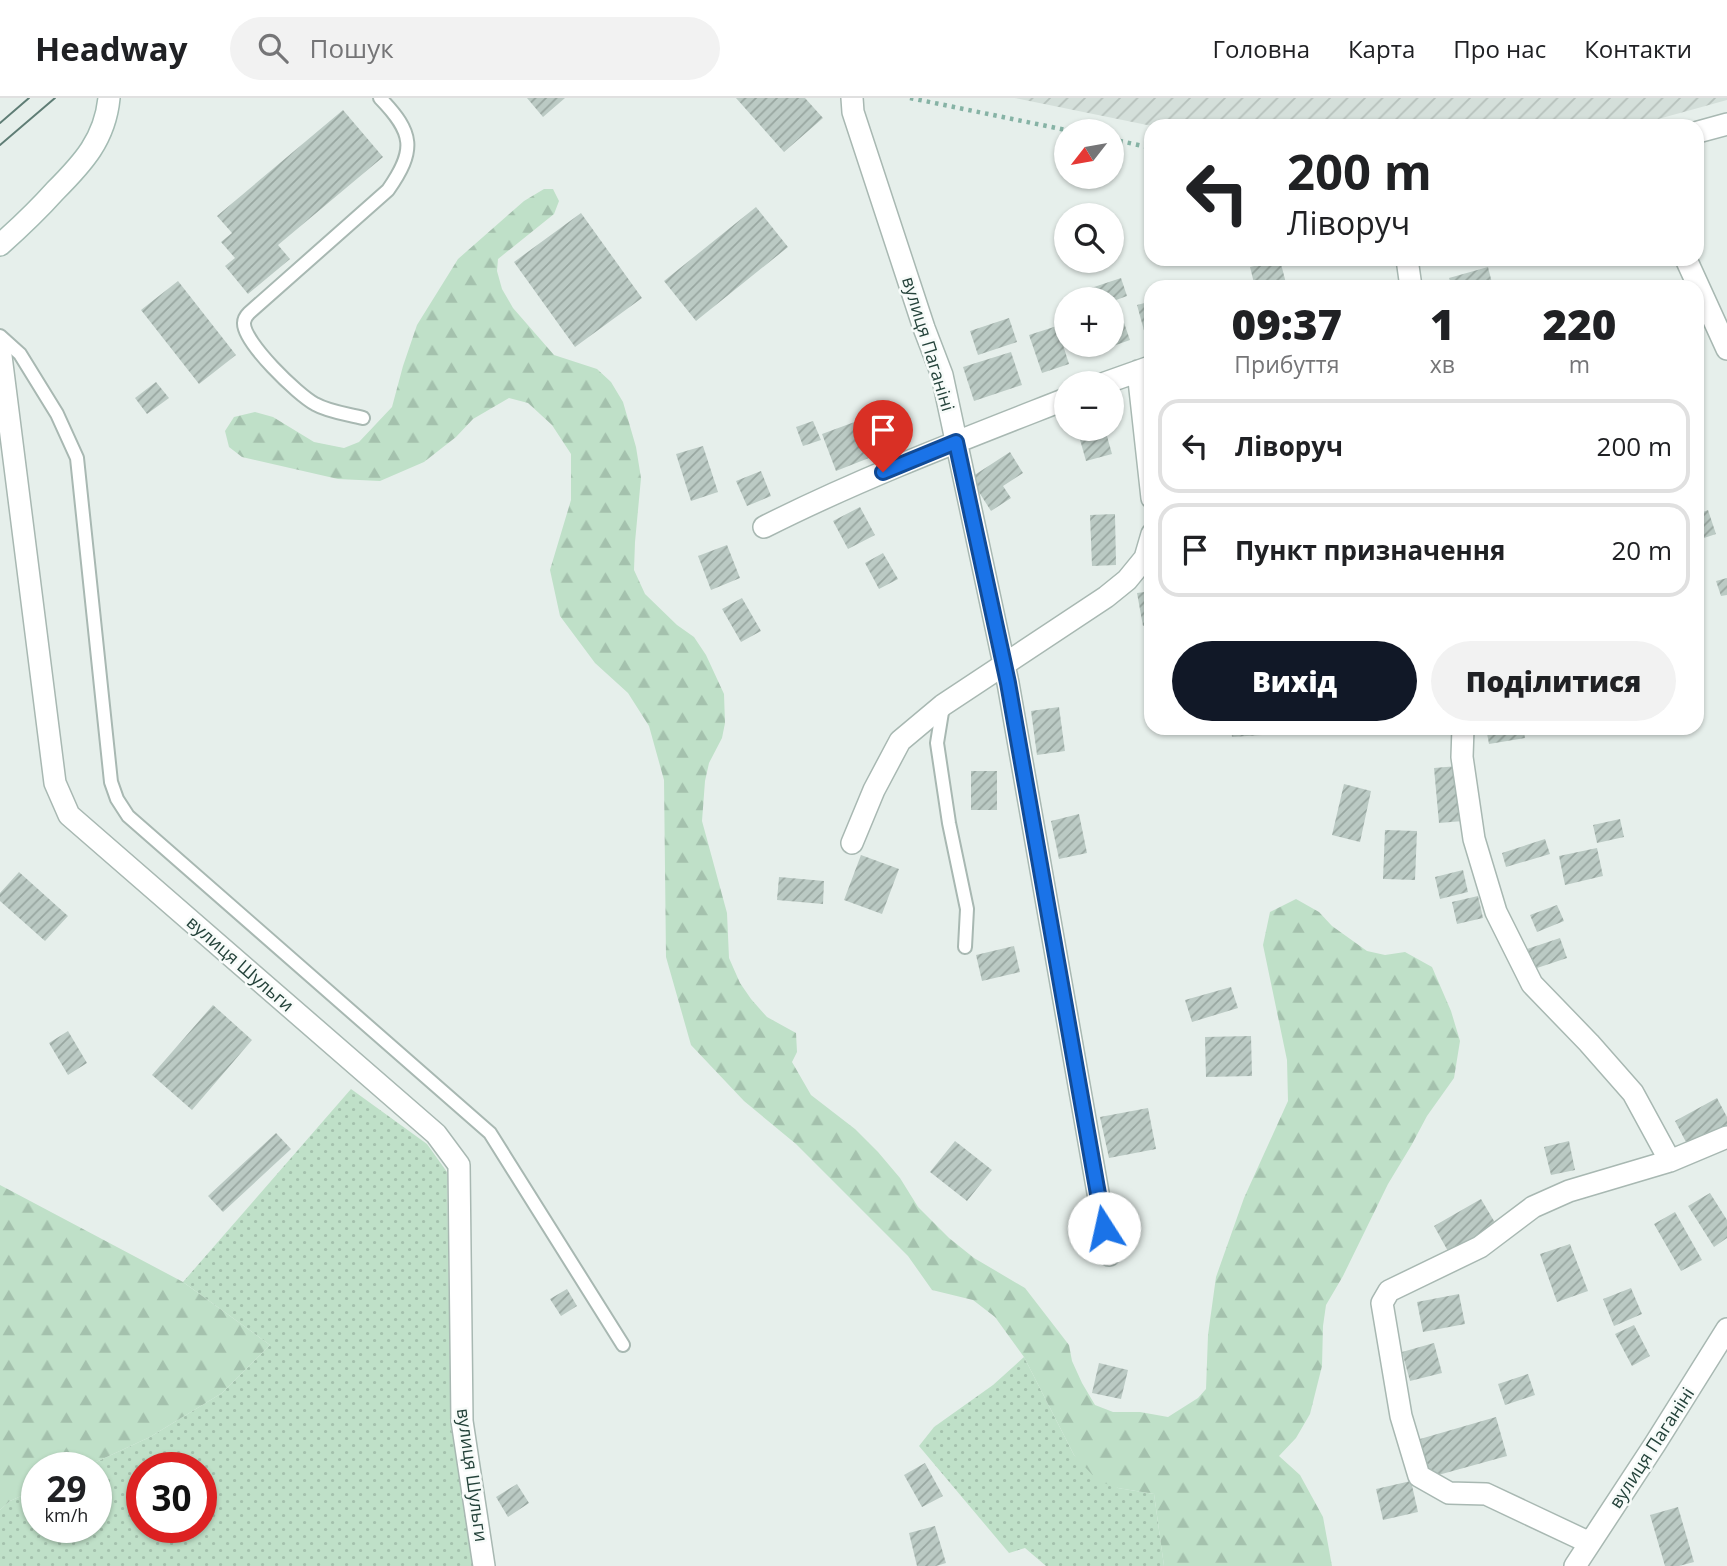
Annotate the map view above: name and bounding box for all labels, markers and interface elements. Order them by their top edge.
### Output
search box [230,17,720,80]
text: Headway [35,26,188,71]
icon: search [254,29,292,67]
text: Пошук [310,30,394,66]
text: Головна [1213,32,1310,65]
text: Карта [1348,32,1415,65]
text: Про нас [1453,32,1546,65]
text: Контакти [1584,32,1692,65]
north arrow [1054,119,1124,189]
map controls [1054,119,1124,441]
text: 200 m [1287,138,1432,204]
icon: left [1172,147,1263,238]
text: Ліворуч [1287,201,1410,244]
button: search [1054,203,1124,273]
street label: вулиця Паганіні [897,273,961,414]
button: + [1054,287,1124,357]
text: 09:37 [1232,295,1342,352]
text: 1 [1430,295,1455,352]
text: 220 [1543,295,1616,352]
text: Прибуття [1234,348,1339,380]
text: хв [1430,348,1455,380]
text: m [1569,348,1590,380]
button: − [1054,371,1124,441]
pin [853,400,913,472]
icon: arrive [864,411,902,449]
icon: left [1176,427,1214,465]
text: Ліворуч [1235,428,1343,464]
text: 200 m [1597,428,1672,464]
icon: arrive [1176,531,1214,569]
text: Пункт призначення [1235,532,1505,568]
text: 20 m [1611,532,1672,568]
button: Вихід [1172,641,1417,721]
button: Поділитися [1431,641,1676,721]
street label: вулиця Шульги [182,910,299,1016]
position arrow [1067,1191,1141,1265]
street label: вулиця Паганіні [1603,1382,1699,1513]
street label: вулиця Шульги [452,1406,494,1543]
speed limit sign: 30 [126,1452,217,1543]
text: 29 [46,1465,87,1512]
text: km/h [45,1503,88,1527]

